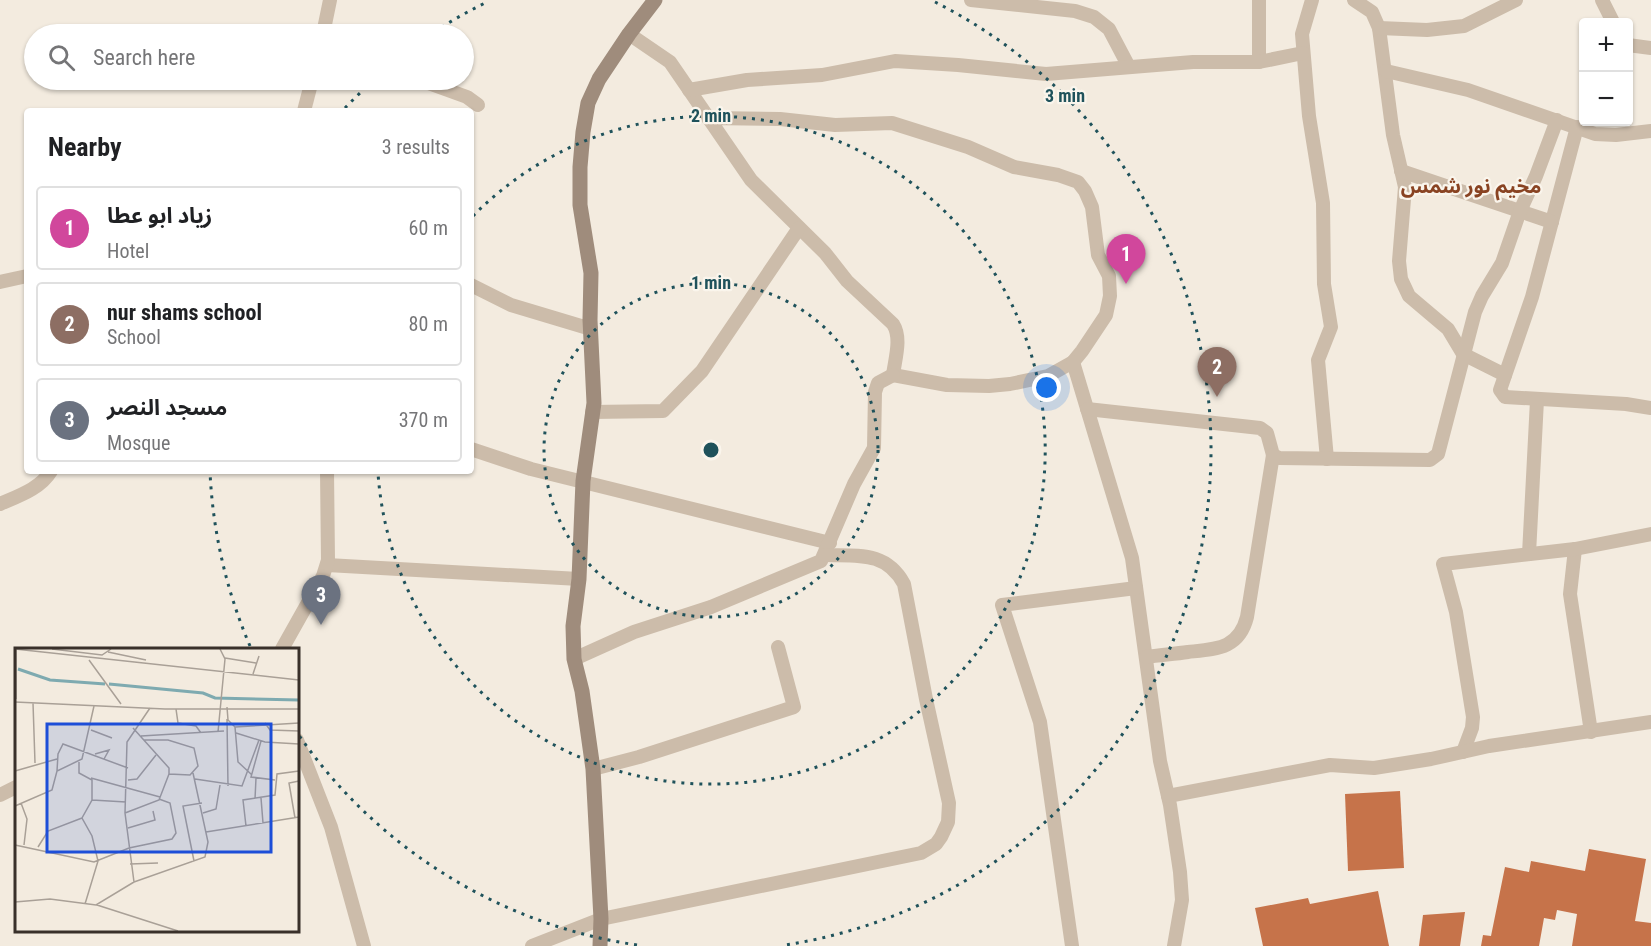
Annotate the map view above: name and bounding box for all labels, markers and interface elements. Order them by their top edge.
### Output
map controls [1579,18,1633,126]
button: + [1579,18,1633,72]
search box [24,24,474,90]
icon: search [45,41,78,74]
text: Search here [93,45,195,70]
button: − [1579,72,1633,126]
text: 3 min [1045,85,1085,106]
text: 2 min [691,105,731,126]
text: Nearby [48,132,122,162]
text: 3 results [382,135,450,159]
district label: ِمخيم نور شمس [1401,174,1541,201]
text: زياد ابو عطا [107,203,212,228]
text: 1 [64,216,75,240]
text: 60 m [409,216,448,240]
pin: 1 [1106,234,1146,284]
text: Hotel [107,239,149,263]
text: 1 min [691,272,731,293]
text: nur shams school [107,300,262,325]
text: 2 [64,312,75,336]
text: 80 m [409,312,448,336]
text: School [107,325,161,349]
pin: 2 [1198,348,1236,397]
your location [1032,373,1061,402]
text: مسجد النصر [107,395,227,420]
text: 3 [64,408,75,432]
text: 370 m [399,408,448,432]
text: Mosque [107,431,170,455]
centre of rings [701,440,721,460]
pin: 3 [302,576,340,625]
inset map [15,648,298,931]

